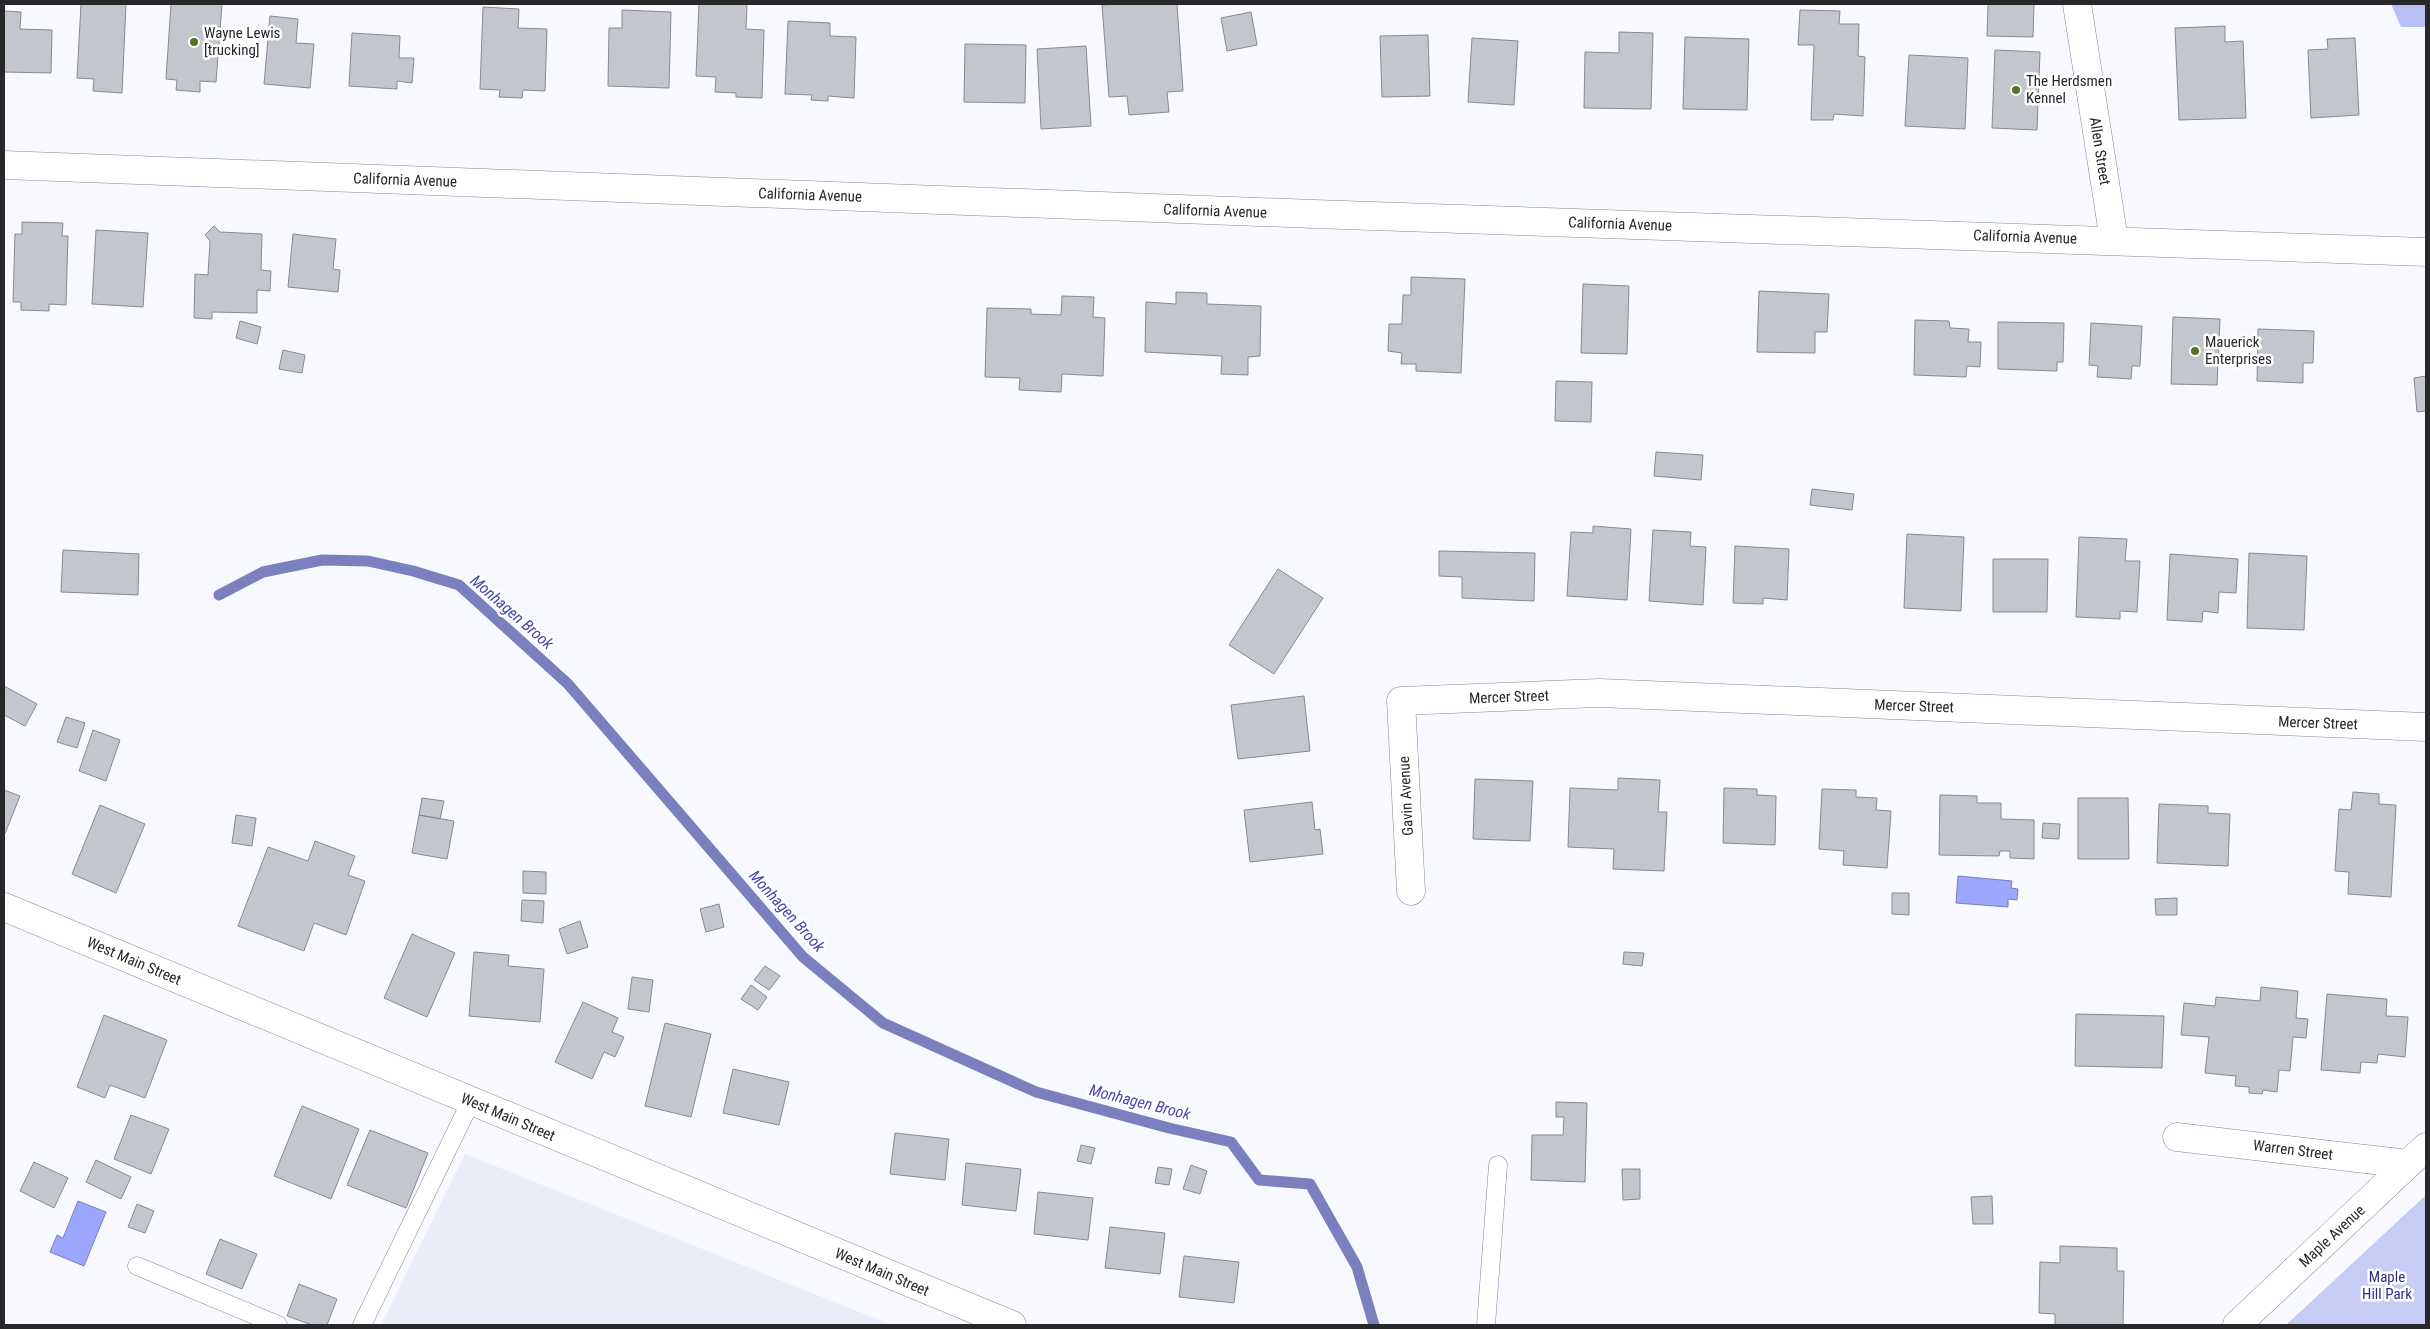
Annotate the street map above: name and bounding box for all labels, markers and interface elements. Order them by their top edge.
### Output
place label: Wayne Lewis [trucking] [204,24,281,59]
marker: Wayne Lewis [trucking] [188,36,200,48]
place label: The Herdsmen Kennel [2026,72,2112,107]
marker: The Herdsmen Kennel [2010,84,2022,96]
street label: Allen Street [2086,116,2114,186]
street label: California Avenue [353,169,457,191]
street label: California Avenue [758,184,862,206]
street label: California Avenue [1163,200,1267,222]
street label: California Avenue [1568,213,1672,235]
street label: California Avenue [1973,226,2077,248]
place label: Mauerick Enterprises [2205,333,2272,368]
marker: Mauerick Enterprises [2189,345,2201,357]
water label: Monhagen Brook [467,571,558,654]
street label: Mercer Street [1469,687,1549,707]
street label: Mercer Street [1874,696,1954,716]
street label: Mercer Street [2278,713,2358,733]
street label: Gavin Avenue [1395,756,1417,836]
water label: Monhagen Brook [745,866,829,957]
street label: West Main Street [84,933,184,989]
water label: Monhagen Brook [1087,1080,1194,1124]
street label: West Main Street [458,1089,558,1145]
street label: Warren Street [2252,1136,2334,1164]
street label: Maple Avenue [2296,1201,2368,1271]
street label: West Main Street [832,1244,932,1300]
park label: Maple Hill Park [2362,1268,2412,1303]

